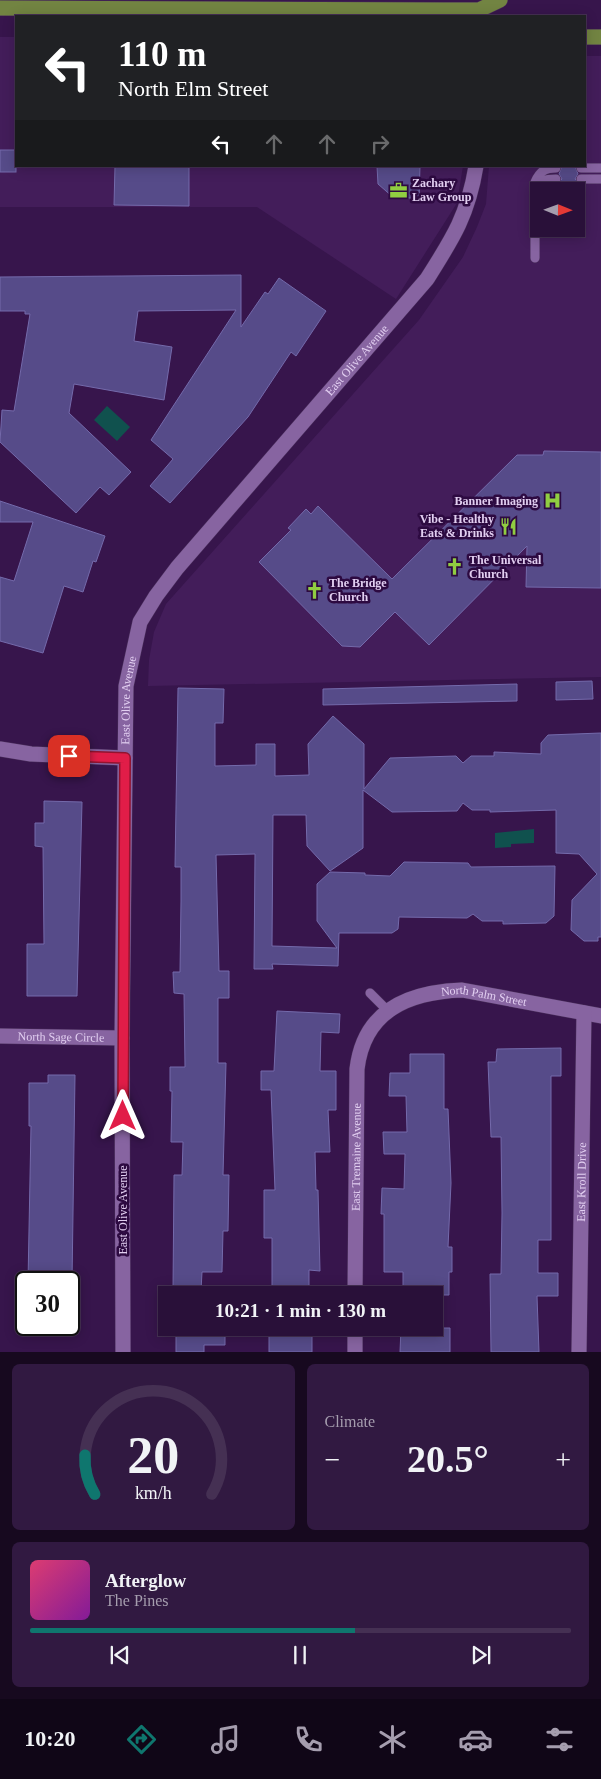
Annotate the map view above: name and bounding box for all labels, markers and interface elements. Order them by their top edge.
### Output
icon: left [35,35,100,100]
text: 110 m [118,35,206,74]
text: North Elm Street [118,76,268,101]
icon: left [207,130,235,158]
icon: ahead [260,130,288,158]
icon: ahead [313,130,341,158]
icon: right [366,130,394,158]
place label: Zachary Law Group [412,176,472,204]
office icon: Zachary Law Group [388,180,408,200]
north arrow [530,182,585,238]
map controls [530,182,585,237]
street label: East Olive Avenue [322,322,391,398]
hospital icon: Banner Imaging [542,491,562,511]
place label: Banner Imaging [455,494,538,508]
place label: Vibe - Healthy Eats & Drinks [420,512,494,540]
restaurant icon: Vibe - Healthy Eats & Drinks [498,516,518,536]
place label: The Universal Church [469,553,542,581]
church icon: The Universal Church [445,557,465,577]
place label: The Bridge Church [329,576,387,604]
church icon: The Bridge Church [305,580,325,600]
street label: East Olive Avenue [118,655,139,745]
pin [48,735,90,777]
icon: arrive [55,742,83,770]
street label: North Palm Street [440,983,529,1009]
street label: North Sage Circle [18,1029,104,1045]
position arrow [96,1089,148,1141]
street label: East Tremaine Avenue [349,1103,364,1211]
street label: East Kroll Drive [574,1142,589,1222]
street label: East Olive Avenue [116,1165,130,1255]
speed limit sign: 30 [15,1271,80,1336]
text: 10:21 · 1 min · 130 m [215,1300,386,1321]
text: Climate [325,1413,375,1430]
text: 20 [127,1427,179,1484]
text: 20.5° [407,1438,489,1480]
text: − [325,1444,340,1475]
text: + [555,1444,571,1475]
text: km/h [135,1483,172,1503]
text: Afterglow [105,1570,186,1591]
text: The Pines [105,1592,169,1609]
icon: previous [106,1641,134,1669]
icon: pause [286,1641,314,1669]
icon: next [467,1641,495,1669]
icon: directions [124,1722,159,1757]
icon: music [208,1722,243,1757]
icon: phone [291,1722,326,1757]
icon: climate [375,1722,410,1757]
icon: car [458,1722,493,1757]
icon: filters [542,1722,577,1757]
text: 10:20 [24,1726,76,1751]

